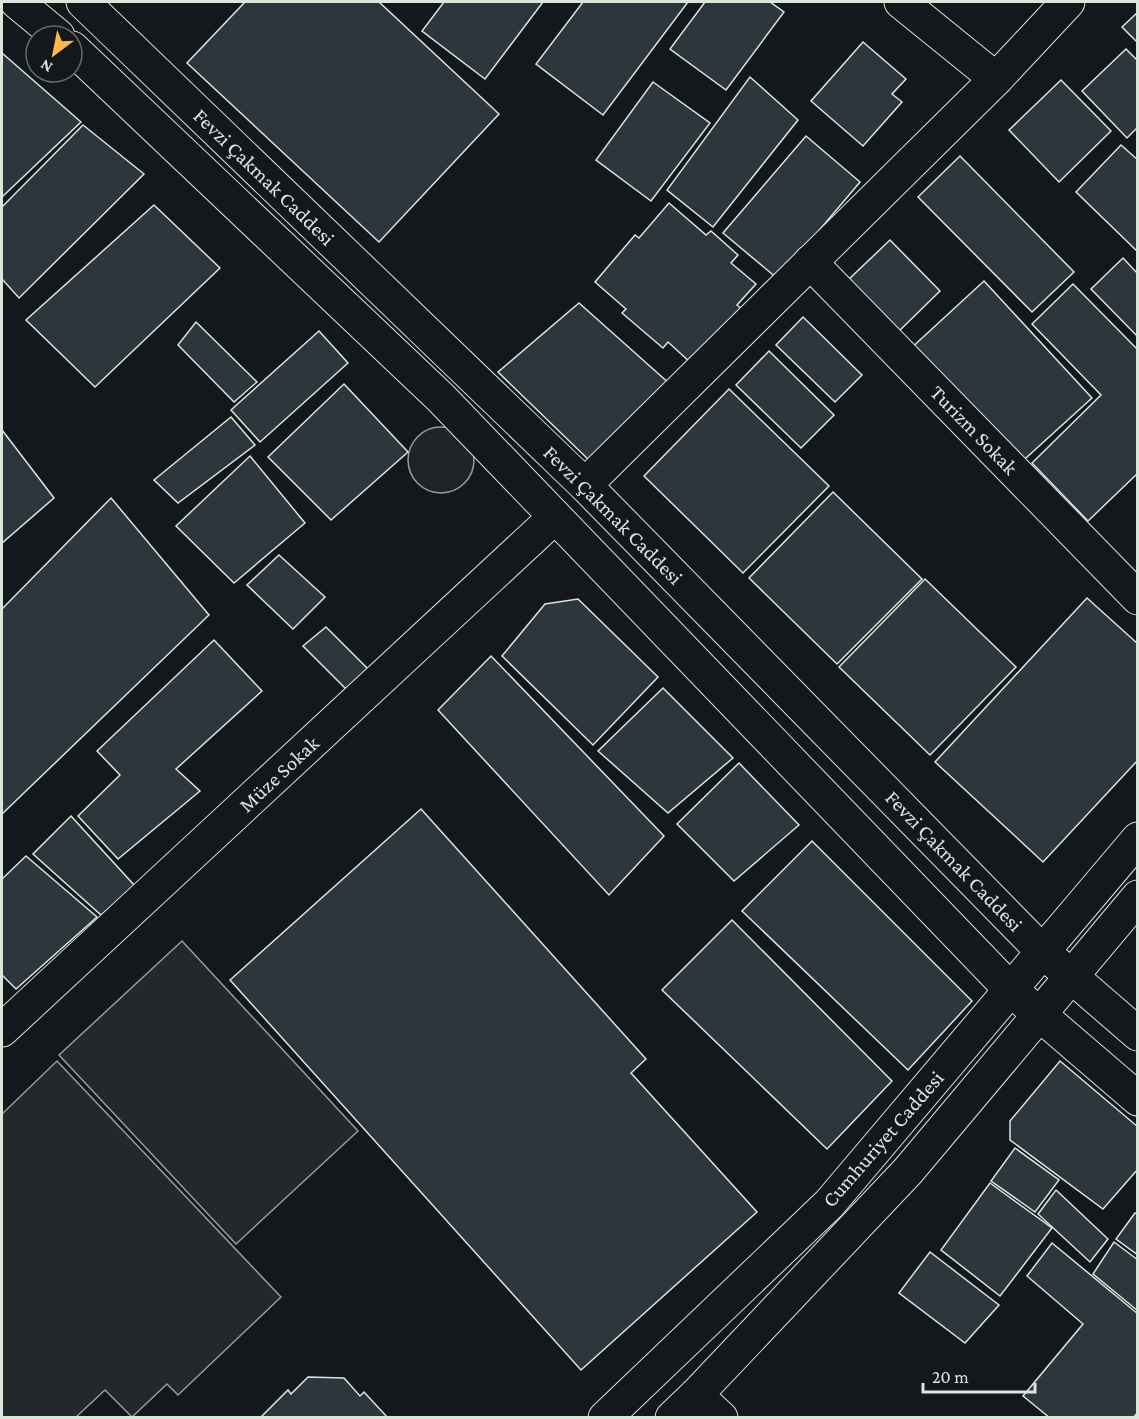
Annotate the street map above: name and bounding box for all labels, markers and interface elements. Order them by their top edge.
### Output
north arrow [24,24,84,84]
text: N [37,56,55,76]
street label: Fevzi Çakmak Caddesi [188,103,340,251]
street label: Turizm Sokak [925,380,1023,480]
street label: Fevzi Çakmak Caddesi [538,440,688,590]
street label: Müze Sokak [234,731,324,817]
street label: Fevzi Çakmak Caddesi [880,785,1028,937]
street label: Cumhuriyet Caddesi [817,1066,949,1212]
scale bar [923,1356,1036,1394]
text: 20 m [932,1367,969,1387]

